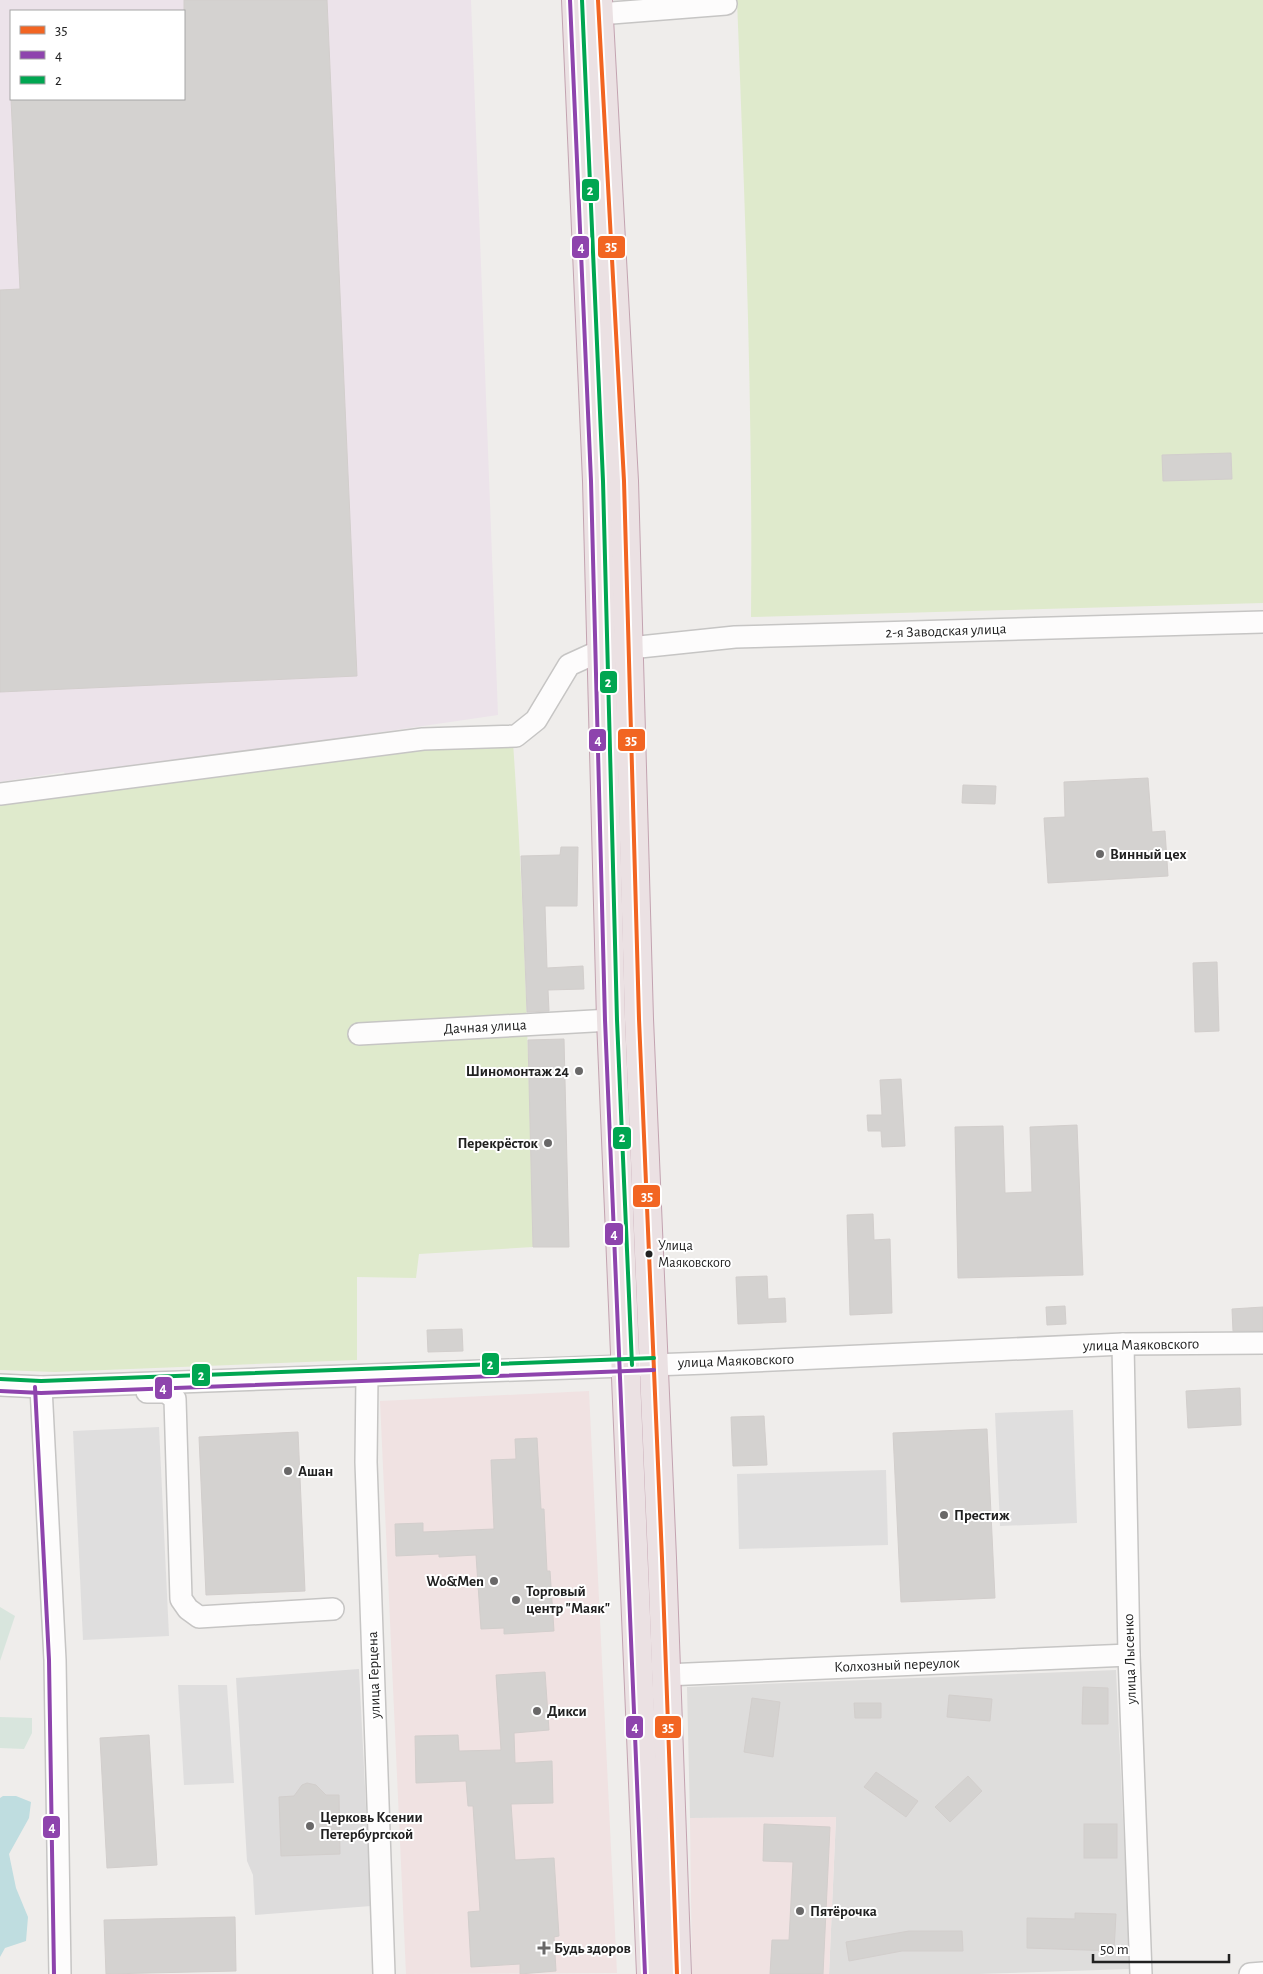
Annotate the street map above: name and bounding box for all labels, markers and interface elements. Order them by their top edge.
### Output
legend [10,10,185,100]
text: 35 [55,23,67,38]
text: 4 [55,48,62,63]
text: 2 [55,73,62,88]
line badge: 2 [581,178,600,202]
text: 2 [587,184,594,198]
line badge: 4 [571,235,590,259]
line badge: 35 [597,235,626,259]
text: 35 [605,240,617,254]
text: 4 [577,241,585,255]
street label: 2-я Заводская улица [885,621,1007,641]
line badge: 2 [599,670,618,694]
text: 2 [605,676,612,690]
line badge: 4 [588,728,607,752]
line badge: 35 [617,728,646,752]
text: 4 [594,734,602,748]
text: 35 [625,734,637,748]
place label: Винный цех [1110,847,1187,862]
marker: Винный цех [1094,848,1106,860]
street label: Дачная улица [443,1017,527,1037]
place label: Шиномонтаж 24 [466,1064,569,1079]
marker: Шиномонтаж 24 [573,1065,585,1077]
line badge: 2 [612,1126,632,1150]
text: 2 [619,1131,626,1145]
place label: Перекрёсток [457,1136,539,1151]
marker: Перекрёсток [542,1137,554,1149]
line badge: 35 [632,1184,661,1208]
text: 35 [641,1190,653,1204]
line badge: 4 [604,1222,624,1246]
text: 4 [610,1228,618,1242]
place label: Улица Маяковского [658,1239,731,1270]
marker: Улица Маяковского [644,1249,654,1259]
street label: улица Маяковского [1082,1336,1199,1354]
street label: улица Маяковского [677,1351,794,1371]
line badge: 2 [481,1352,500,1376]
text: 2 [487,1358,494,1372]
line badge: 2 [191,1363,211,1387]
text: 2 [198,1369,205,1383]
line badge: 4 [154,1376,173,1400]
text: 4 [159,1382,167,1396]
place label: Ашан [298,1464,333,1479]
marker: Ашан [282,1465,294,1477]
place label: Престиж [954,1508,1010,1523]
marker: Престиж [938,1509,950,1521]
place label: Wo&Men [426,1574,484,1589]
marker: Wo&Men [488,1575,500,1587]
place label: Торговый центр "Маяк" [526,1584,610,1616]
marker: Торговый центр "Маяк" [510,1594,522,1606]
street label: улица Лысенко [1121,1613,1139,1706]
street label: улица Герцена [365,1631,383,1720]
street label: Колхозный переулок [834,1655,960,1675]
place label: Дикси [547,1704,587,1719]
marker: Дикси [531,1705,543,1717]
line badge: 4 [625,1715,644,1739]
line badge: 35 [654,1715,682,1739]
text: 4 [631,1721,639,1735]
text: 35 [662,1721,674,1735]
place label: Церковь Ксении Петербургской [320,1810,423,1842]
line badge: 4 [42,1815,61,1839]
marker: Церковь Ксении Петербургской [304,1820,316,1832]
text: 4 [48,1821,56,1835]
place label: Пятёрочка [810,1904,877,1919]
marker: Пятёрочка [794,1905,806,1917]
scale bar [1093,1932,1229,1964]
place label: Будь здоров [554,1941,631,1956]
marker: Будь здоров [538,1942,550,1954]
text: 50 m [1100,1942,1129,1957]

